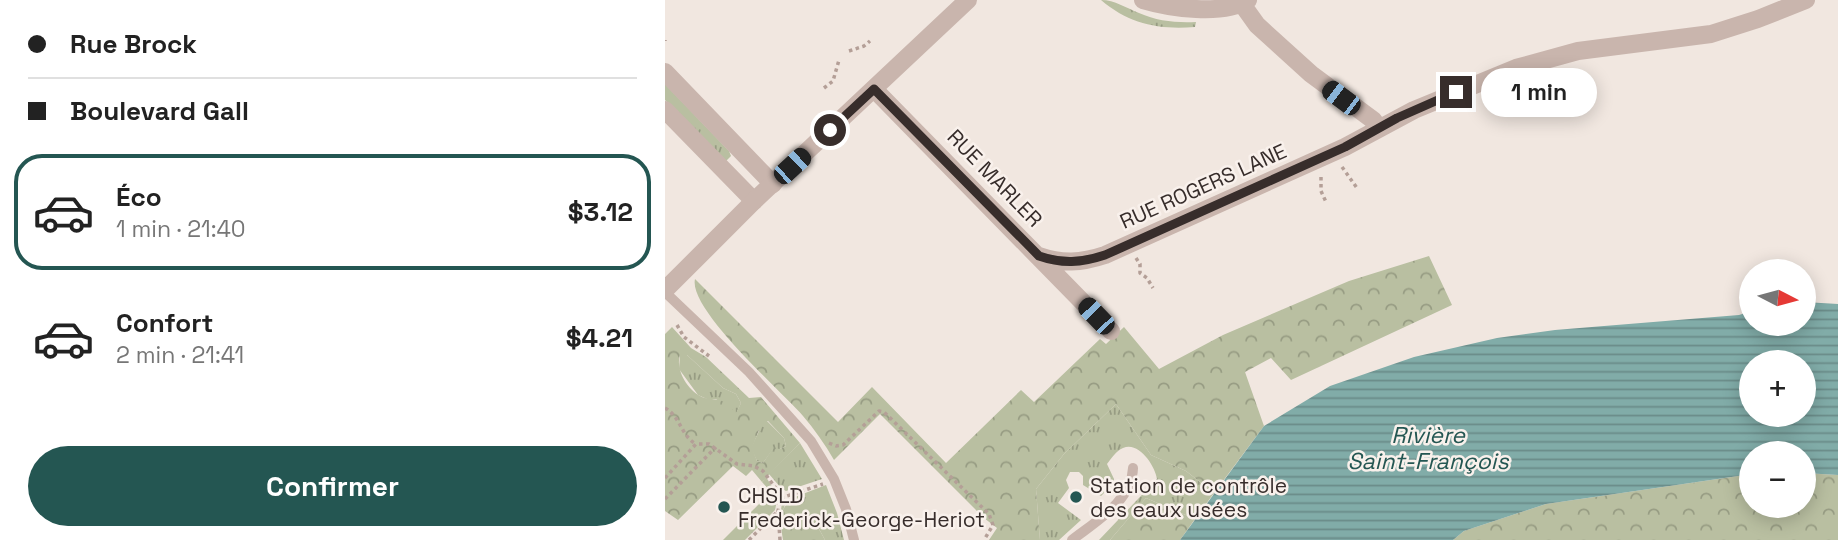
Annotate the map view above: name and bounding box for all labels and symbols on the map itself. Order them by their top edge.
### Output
callout: 1 min [1481,68,1596,116]
route end [1440,76,1472,108]
car [1318,77,1365,119]
route start [814,114,846,146]
street label: RUE MARLER [942,123,1048,233]
street label: RUE ROGERS LANE [1116,137,1290,235]
car [770,144,815,188]
north arrow [1739,259,1817,336]
car [1074,294,1119,338]
water label: Rivière Saint-François [1347,420,1509,476]
place label: Station de contrôle des eaux usées [1090,472,1287,523]
place label: CHSLD Frederick-George-Heriot [738,482,985,533]
marker: Station de contrôle des eaux usées [1068,489,1084,505]
marker: CHSLD Frederick-George-Heriot [716,499,732,515]

